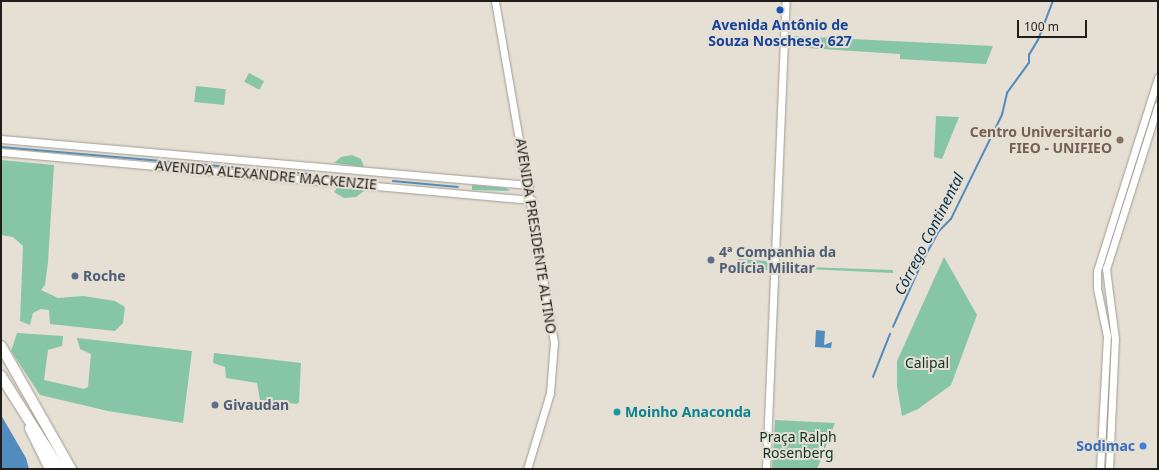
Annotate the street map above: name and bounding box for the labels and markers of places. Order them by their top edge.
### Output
marker: Avenida Antônio de Souza Noschese, 627 [775,5,785,15]
place label: Avenida Antônio de Souza Noschese, 627 [708,17,852,50]
place label: Centro Universitario FIEO - UNIFIEO [970,124,1112,156]
marker: Centro Universitario FIEO - UNIFIEO [1115,135,1125,145]
place label: 4ª Companhia da Polícia Militar [719,244,836,276]
marker: 4ª Companhia da Polícia Militar [706,255,716,265]
place label: Roche [83,268,126,284]
marker: Roche [70,271,80,281]
place label: Givaudan [223,397,289,413]
marker: Givaudan [210,400,220,410]
place label: Moinho Anaconda [625,404,751,420]
marker: Moinho Anaconda [612,407,622,417]
place label: Sodimac [1076,438,1135,454]
marker: Sodimac [1138,441,1148,451]

